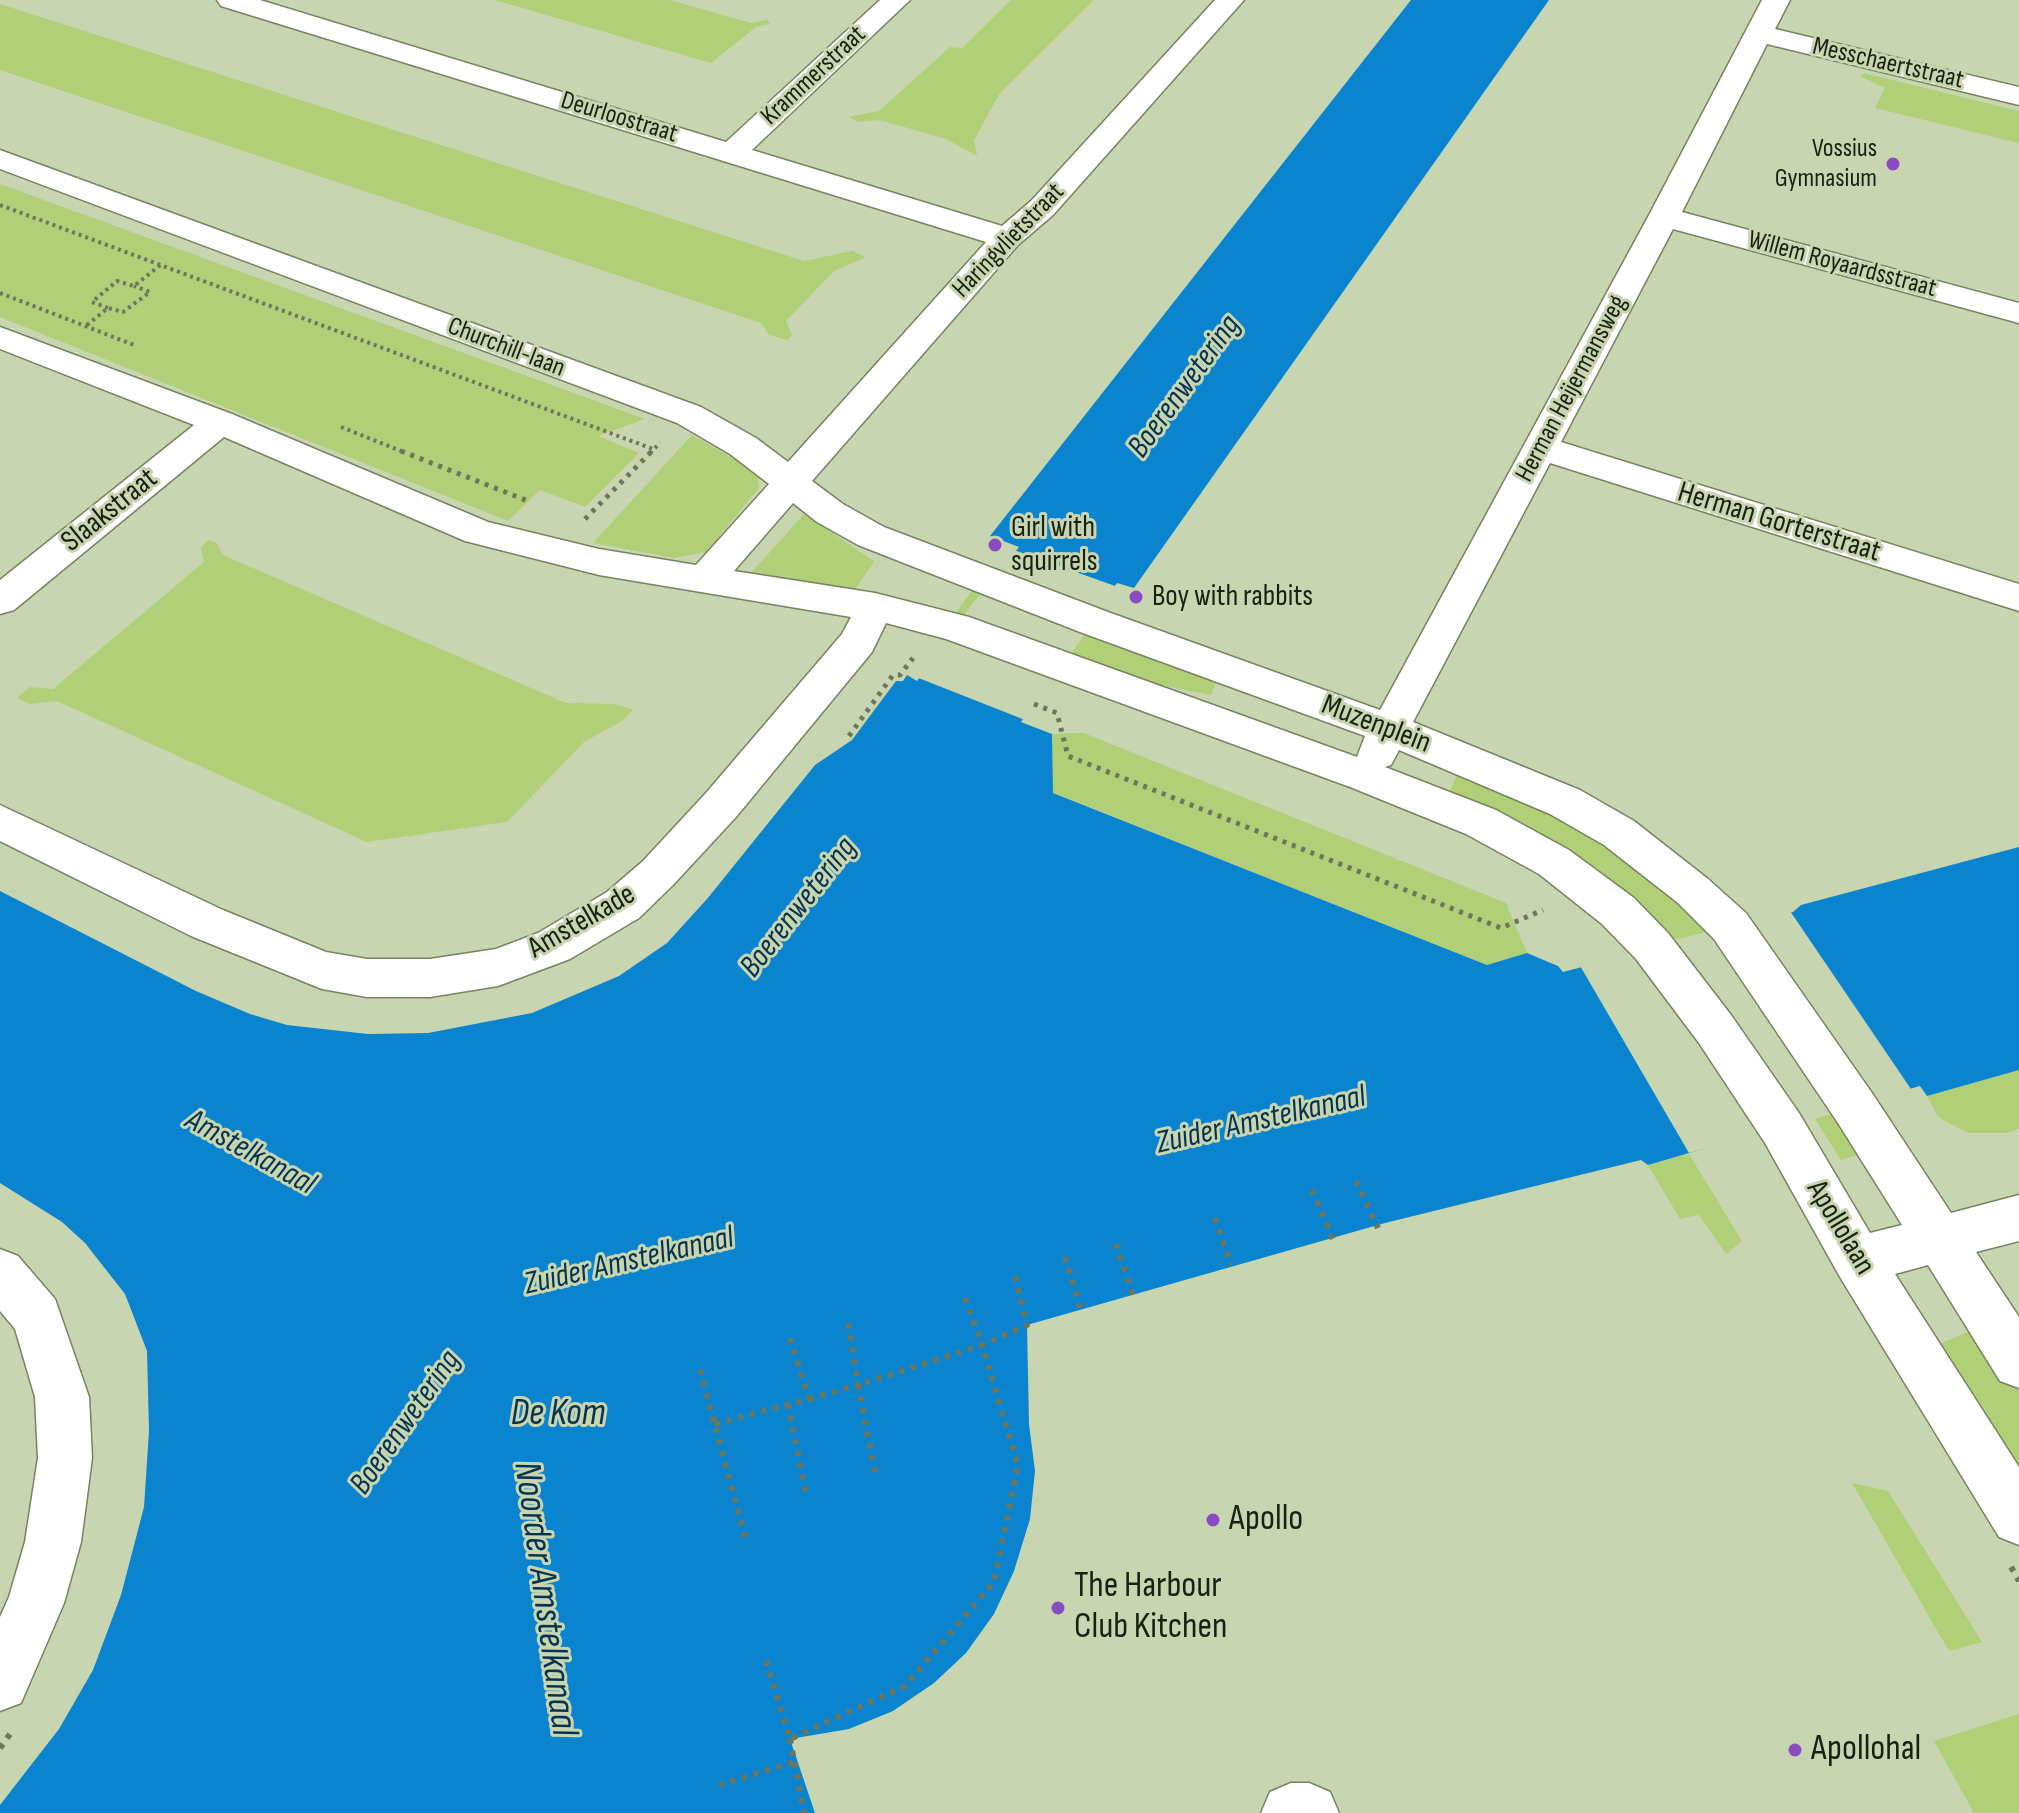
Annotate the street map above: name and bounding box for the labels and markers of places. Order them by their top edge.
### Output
place label: Vossius Gymnasium [1775,133,1877,194]
marker: Vossius Gymnasium [1884,155,1902,173]
place label: Girl with squirrels [1011,510,1098,580]
marker: Girl with squirrels [986,536,1004,554]
place label: Boy with rabbits [1152,579,1313,615]
marker: Boy with rabbits [1127,588,1145,606]
place label: Apollo [1229,1498,1303,1542]
marker: Apollo [1204,1511,1222,1529]
place label: The Harbour Club Kitchen [1074,1565,1227,1650]
marker: The Harbour Club Kitchen [1049,1599,1067,1617]
place label: Apollohal [1811,1728,1921,1772]
marker: Apollohal [1786,1741,1804,1759]

